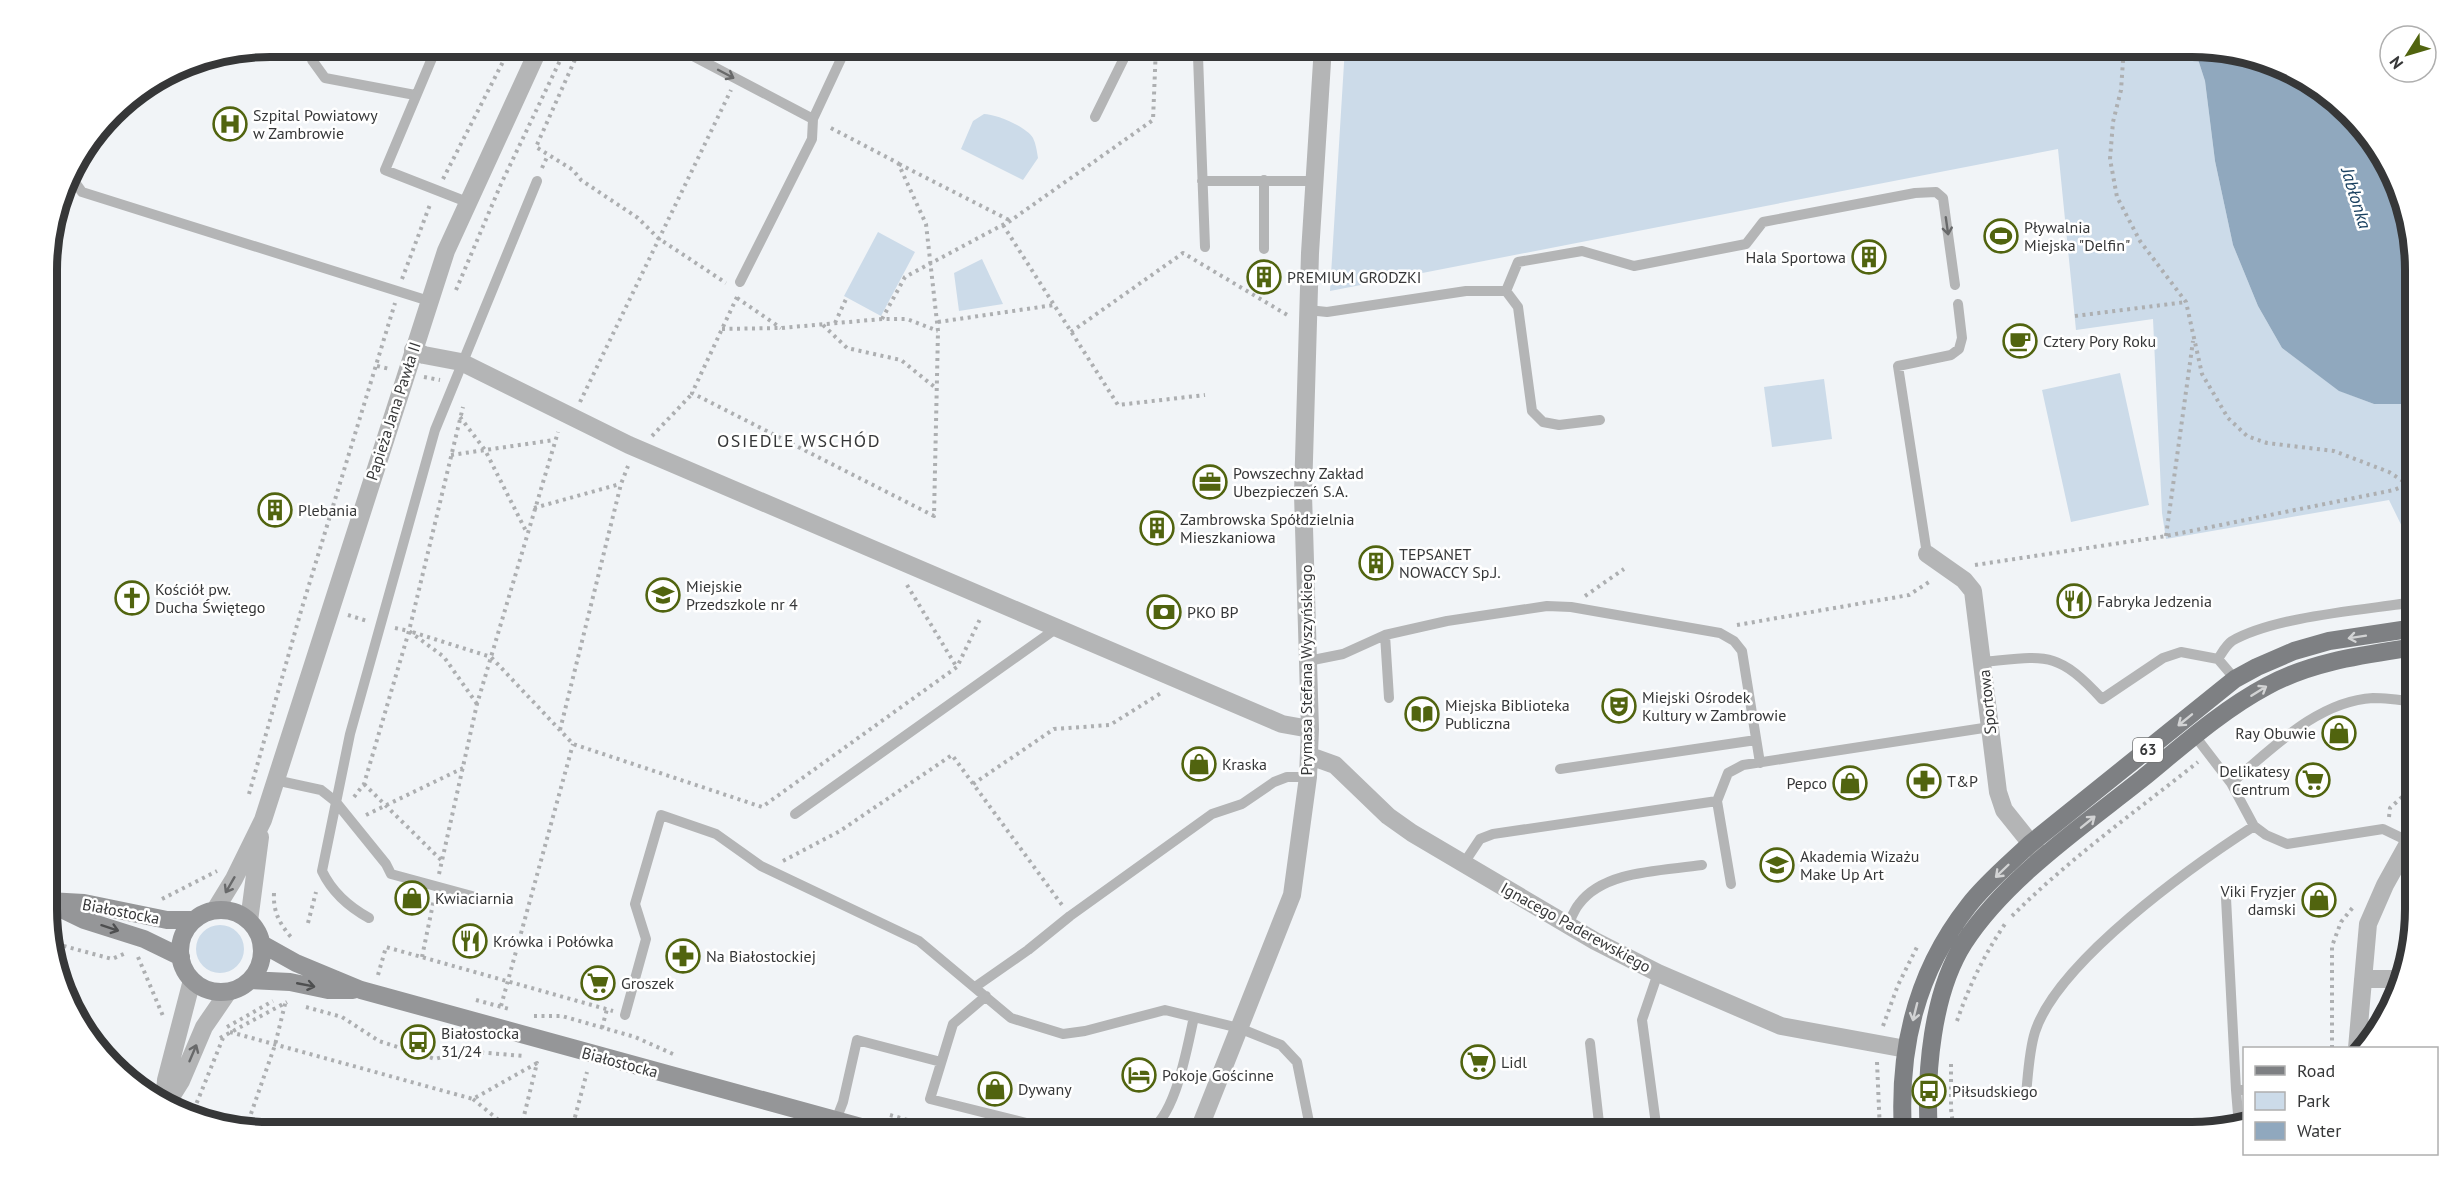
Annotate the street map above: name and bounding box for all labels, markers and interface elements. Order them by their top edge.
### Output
north arrow [2378,24,2438,84]
text: N [2385,53,2407,73]
one-way arrow [717,68,734,80]
place label: Szpital Powiatowy w Zambrowie [253,105,378,143]
hospital icon: Szpital Powiatowy w Zambrowie [212,106,248,142]
water label: Jabłonka [2336,163,2377,231]
one-way arrow [1941,215,1952,235]
place label: Pływalnia Miejska "Delfin" [2024,217,2130,255]
sports icon: Pływalnia Miejska "Delfin" [1983,218,2019,254]
building icon: Hala Sportowa [1851,239,1887,275]
place label: Hala Sportowa [1745,247,1846,267]
building icon: PREMIUM GRODZKI [1246,259,1282,295]
place label: PREMIUM GRODZKI [1287,267,1421,287]
cafe icon: Cztery Pory Roku [2002,323,2038,359]
place label: Cztery Pory Roku [2043,331,2156,351]
street label: Papieża Jana Pawła II [361,339,425,483]
district label: OSIEDLE WSCHÓD [717,429,881,452]
place label: Powszechny Zakład Ubezpieczeń S.A. [1233,463,1364,501]
office icon: Powszechny Zakład Ubezpieczeń S.A. [1192,464,1228,500]
building icon: Plebania [257,492,293,528]
place label: Plebania [298,500,357,520]
place label: Zambrowska Spółdzielnia Mieszkaniowa [1180,509,1354,547]
building icon: Zambrowska Spółdzielnia Mieszkaniowa [1139,510,1175,546]
place label: TEPSANET NOWACCY Sp.J. [1399,544,1501,582]
building icon: TEPSANET NOWACCY Sp.J. [1358,545,1394,581]
street label: Prymasa Stefana Wyszyńskiego [1296,565,1316,775]
place label: Miejskie Przedszkole nr 4 [686,576,798,614]
school or university icon: Miejskie Przedszkole nr 4 [645,577,681,613]
place label: Kościół pw. Ducha Świętego [155,579,265,617]
church icon: Kościół pw. Ducha Świętego [114,580,150,616]
restaurant icon: Fabryka Jedzenia [2056,583,2092,619]
place label: Fabryka Jedzenia [2097,591,2212,611]
bank icon: PKO BP [1146,594,1182,630]
place label: PKO BP [1187,602,1238,622]
one-way arrow [2348,631,2367,642]
street label: Sportowa [1974,669,2000,735]
one-way arrow [2251,684,2268,697]
place label: Miejski Ośrodek Kultury w Zambrowie [1642,687,1787,725]
theatre icon: Miejski Ośrodek Kultury w Zambrowie [1601,688,1637,724]
place label: Miejska Biblioteka Publiczna [1445,695,1570,733]
library icon: Miejska Biblioteka Publiczna [1404,696,1440,732]
one-way arrow [2177,714,2193,727]
shop icon: Ray Obuwie [2321,715,2357,751]
place label: Ray Obuwie [2235,723,2316,743]
road number: 63 [2133,738,2163,762]
shop icon: Kraska [1181,746,1217,782]
place label: Kraska [1222,754,1267,774]
place label: Delikatesy Centrum [2219,761,2291,799]
supermarket icon: Delikatesy Centrum [2295,762,2331,798]
pharmacy icon: T&P [1906,763,1942,799]
shop icon: Pepco [1832,765,1868,801]
place label: T&P [1947,771,1978,791]
place label: Pepco [1786,773,1827,793]
one-way arrow [2080,815,2096,828]
place label: Akademia Wizażu Make Up Art [1800,846,1919,884]
school or university icon: Akademia Wizażu Make Up Art [1759,847,1795,883]
one-way arrow [1994,864,2009,878]
one-way arrow [224,876,236,893]
street label: Ignacego Paderewskiego [1498,877,1654,977]
shop icon: Kwiaciarnia [394,880,430,916]
place label: Viki Fryzjer damski [2219,881,2297,919]
shop icon: Viki Fryzjer damski [2301,882,2337,918]
place label: Kwiaciarnia [435,888,514,908]
street label: Białostocka [81,894,161,928]
one-way arrow [100,923,119,934]
restaurant icon: Krówka i Połówka [452,923,488,959]
place label: Krówka i Połówka [493,931,614,951]
pharmacy icon: Na Białostockiej [665,938,701,974]
place label: Na Białostockiej [706,946,816,966]
supermarket icon: Groszek [580,965,616,1001]
place label: Groszek [621,973,675,993]
one-way arrow [295,980,315,991]
one-way arrow [1908,1002,1920,1021]
place label: Białostocka 31/24 [441,1023,519,1061]
bus stop icon: Białostocka 31/24 [400,1024,436,1060]
street label: Białostocka [580,1042,660,1082]
one-way arrow [188,1044,199,1063]
supermarket icon: Lidl [1460,1044,1496,1080]
legend [2243,1047,2438,1155]
place label: Lidl [1501,1052,1527,1072]
hotel icon: Pokoje Gościnne [1121,1057,1157,1093]
text: Road [2297,1059,2335,1082]
place label: Pokoje Gościnne [1162,1065,1274,1085]
shop icon: Dywany [977,1071,1013,1107]
bus stop icon: Piłsudskiego [1911,1073,1947,1109]
place label: Dywany [1018,1079,1072,1099]
place label: Piłsudskiego [1952,1081,2038,1101]
text: Park [2297,1089,2330,1112]
text: Water [2297,1119,2341,1142]

